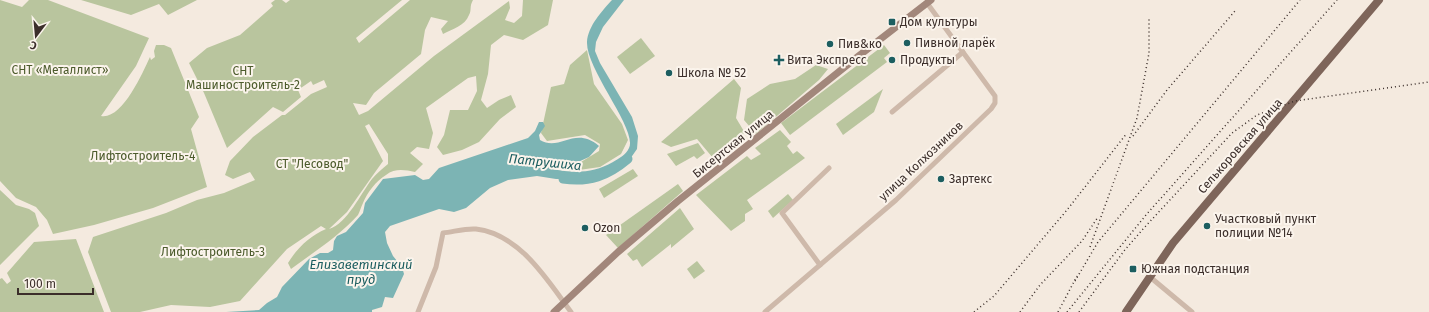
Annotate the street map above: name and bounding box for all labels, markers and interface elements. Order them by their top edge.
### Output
place label: Дом культуры [899,15,978,29]
north arrow [16,16,56,56]
marker: Дом культуры [887,17,897,27]
place label: Пивной ларёк [915,36,996,50]
place label: Пив&ко [838,37,882,51]
text: С [28,38,38,52]
marker: Пивной ларёк [902,38,912,48]
marker: Пив&ко [825,39,835,49]
place label: Вита Экспресс [787,53,867,67]
place label: Продукты [900,53,955,67]
marker: Вита Экспресс [774,55,784,65]
marker: Продукты [887,55,897,65]
park label: СНТ «Металлист» [11,63,109,77]
park label: СНТ Машиностроитель-2 [186,64,300,92]
place label: Школа № 52 [677,66,746,80]
marker: Школа № 52 [664,68,674,78]
street label: Селькоровская улица [1195,96,1285,196]
street label: Бисертская улица [690,107,776,181]
street label: улица Колхозников [876,118,966,204]
park label: Лифтостроитель-4 [91,149,196,163]
water label: Патрушиха [508,151,582,173]
park label: СТ "Лесовод" [276,157,348,171]
place label: Зартекс [949,172,992,186]
marker: Зартекс [936,174,946,184]
place label: Участковый пункт полиции №14 [1215,212,1317,240]
place label: Ozon [593,221,620,235]
marker: Участковый пункт полиции №14 [1202,221,1212,231]
marker: Ozon [580,223,590,233]
park label: Лифтостроитель-3 [161,245,265,259]
water label: Елизаветинский пруд [309,257,413,287]
place label: Южная подстанция [1141,262,1250,276]
marker: Южная подстанция [1128,264,1138,274]
scale bar [18,270,93,296]
text: 100 m [24,277,56,291]

